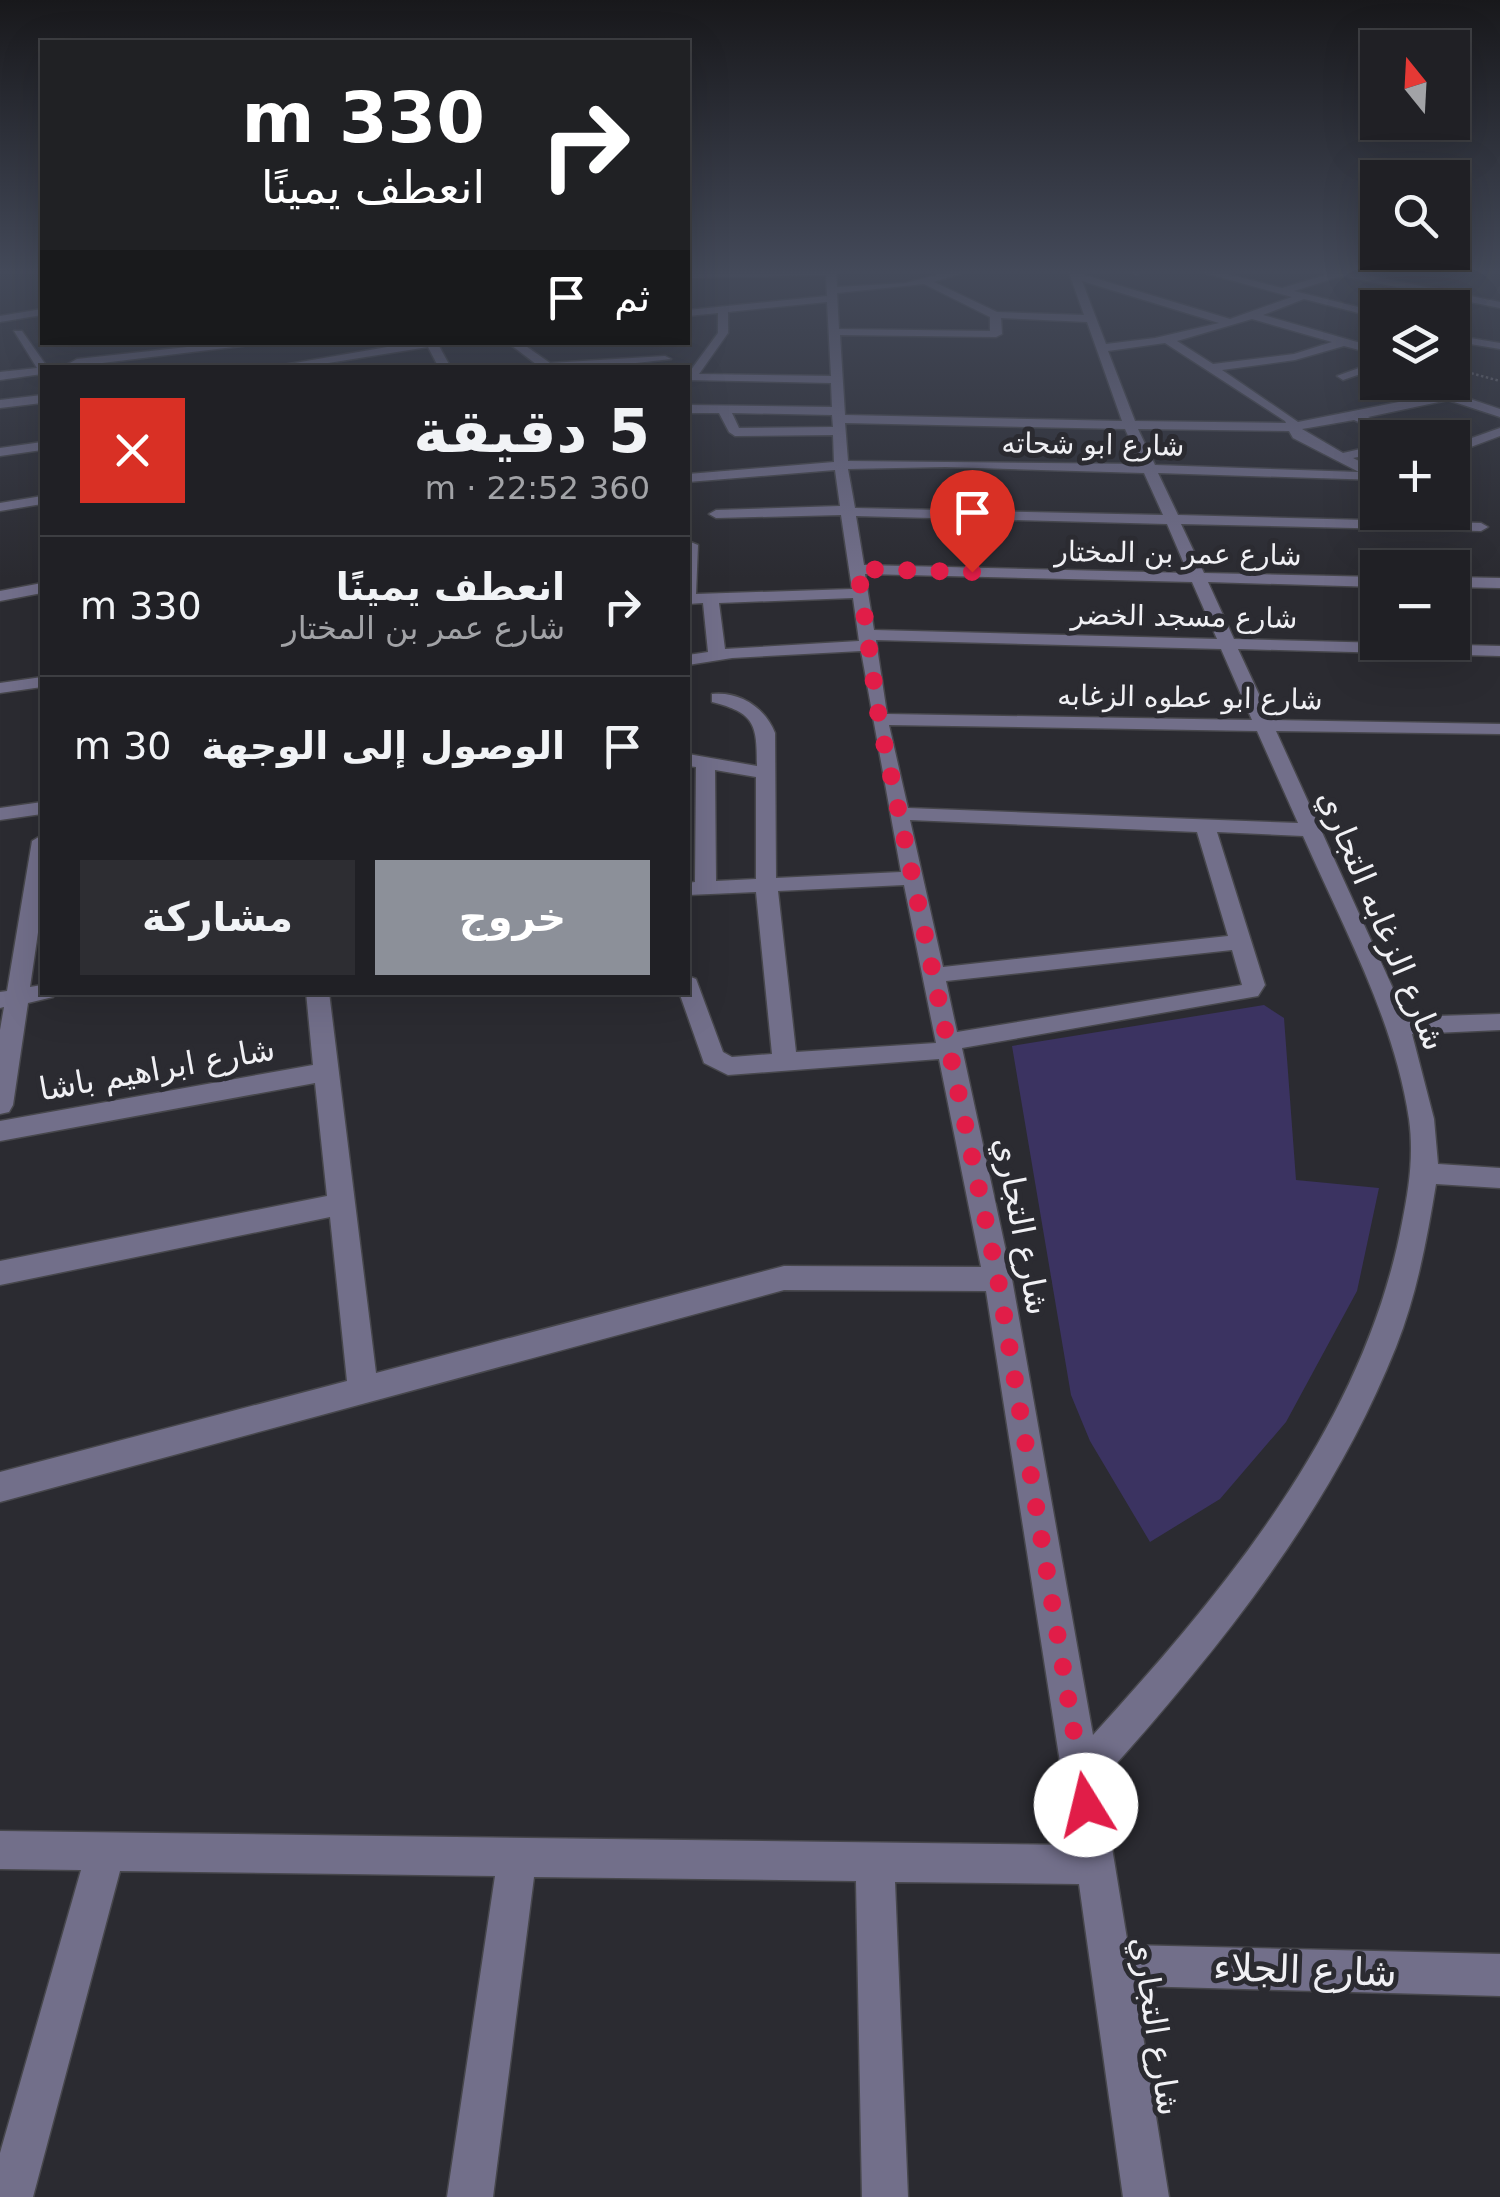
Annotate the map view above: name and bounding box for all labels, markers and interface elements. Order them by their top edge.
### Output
north arrow [1360,30,1470,140]
map controls [1360,30,1470,660]
text: 330 m [242,77,485,159]
icon: right [520,80,650,210]
button: search [1360,160,1470,270]
text: انعطف يمينًا [261,161,485,214]
icon: arrive [539,270,594,325]
text: ثم [614,276,650,320]
button: layers [1360,290,1470,400]
text: 5 دقيقة [413,396,650,466]
button: close [80,398,185,503]
button: + [1360,420,1470,530]
street label: شارع ابو شحاته [1001,426,1185,463]
text: 360 m · 22:52 [425,469,650,507]
pin [930,470,1015,573]
icon: arrive [945,485,1000,540]
street label: شارع عمر بن المختار [1052,535,1302,572]
button: − [1360,550,1470,660]
text: انعطف يمينًا [336,565,565,609]
icon: right [595,579,650,634]
text: 330 m [80,584,202,628]
street label: شارع مسجد الخضر [1068,598,1298,635]
text: شارع عمر بن المختار [282,609,565,647]
street label: شارع ابو عطوه الزغابه [1057,679,1323,716]
icon: arrive [595,719,650,774]
text: 30 m [74,724,172,768]
text: الوصول إلى الوجهة [202,724,565,768]
street label: شارع الزغابه التجاري [1310,784,1454,1056]
button: مشاركة [80,860,355,975]
button: خروج [375,860,650,975]
street label: شارع ابراهيم باشا [36,1030,278,1108]
street label: شارع التجاري [986,1134,1058,1318]
position arrow [1034,1753,1138,1857]
street label: شارع التجاري [1123,1934,1189,2118]
street label: شارع الجلاء [1212,1945,1398,1995]

